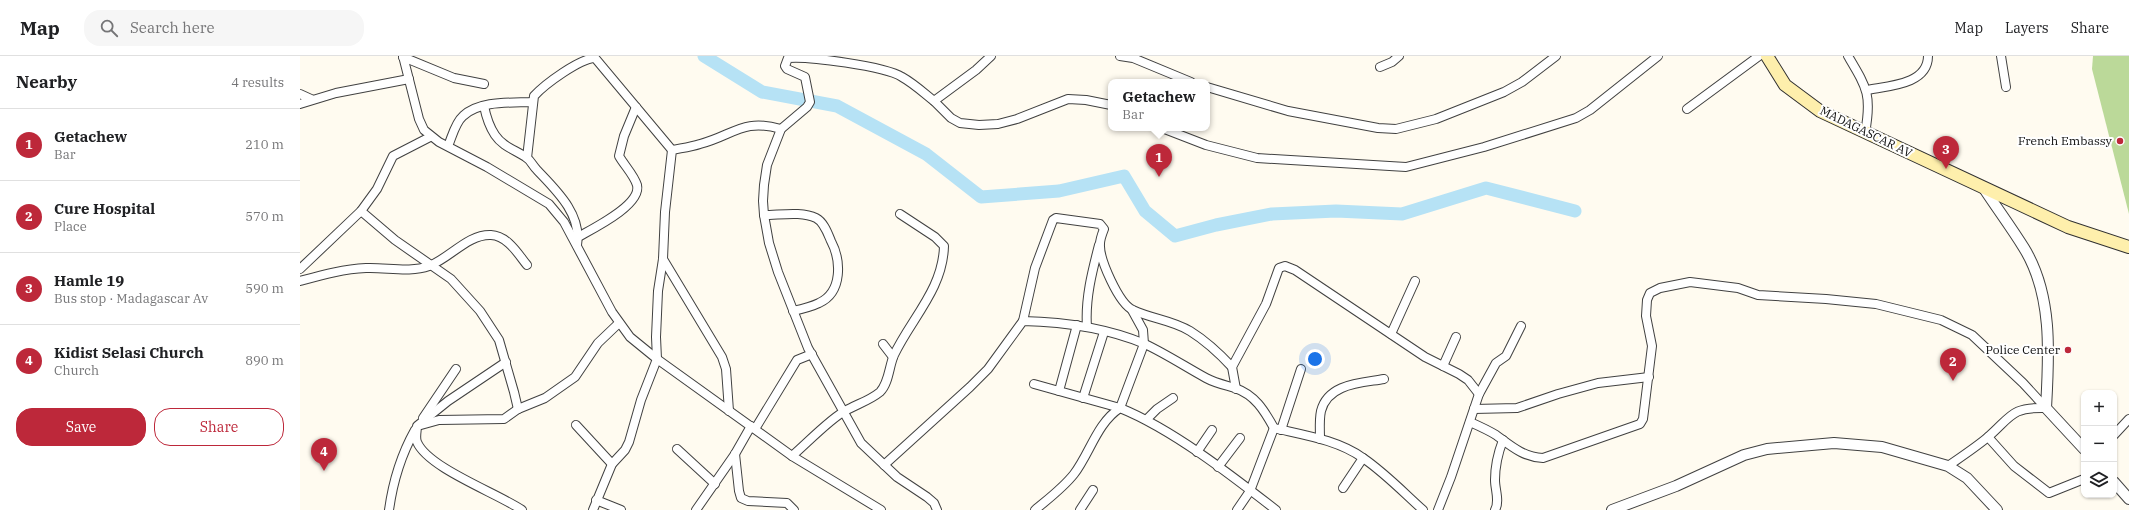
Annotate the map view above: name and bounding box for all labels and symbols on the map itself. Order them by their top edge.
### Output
street label: MADAGASCAR AV [1818,103,1915,160]
place label: French Embassy [2018,133,2113,148]
pin: 3 [1933,136,1959,169]
marker: French Embassy [2115,136,2125,146]
pin: 1 [1146,144,1172,177]
place label: Police Center [1986,342,2061,357]
marker: Police Center [2063,345,2073,355]
pin: 2 [1940,348,1966,381]
your location [1305,349,1325,369]
pin: 4 [311,438,337,471]

